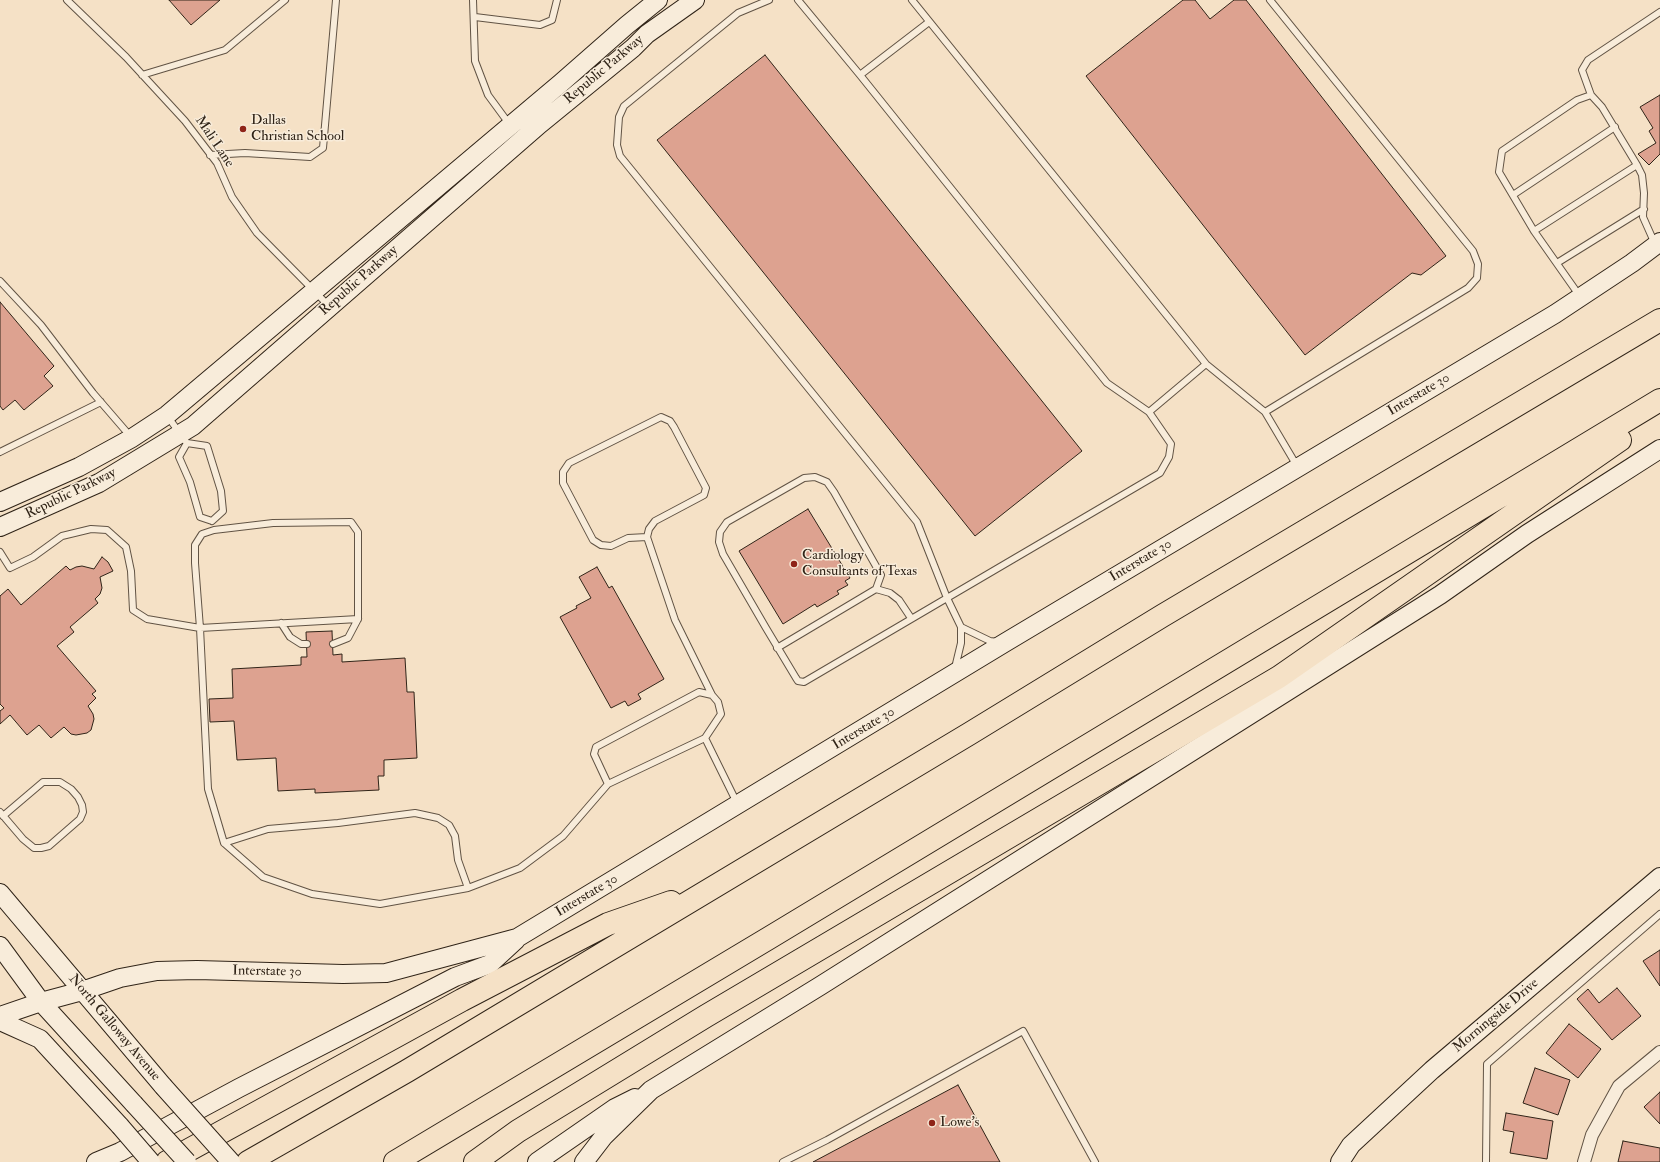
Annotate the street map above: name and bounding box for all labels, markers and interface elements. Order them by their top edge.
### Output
street label: Republic Parkway [561,32,647,108]
street label: Mali Lane [191,113,237,171]
place label: Dallas Christian School [251,113,344,146]
marker: Dallas Christian School [238,124,248,134]
street label: Republic Parkway [316,242,402,320]
street label: Interstate 30 [1385,370,1453,420]
street label: Republic Parkway [23,465,119,523]
street label: Interstate 30 [1107,536,1175,586]
place label: Cardiology Consultants of Texas [802,548,917,580]
marker: Cardiology Consultants of Texas [789,559,799,569]
street label: Interstate 30 [830,704,898,754]
street label: Interstate 30 [553,871,621,921]
street label: Interstate 30 [232,963,302,981]
street label: North Galloway Avenue [64,971,164,1085]
street label: Morningside Drive [1450,975,1542,1057]
place label: Lowe's [940,1115,979,1131]
marker: Lowe's [927,1118,937,1128]

